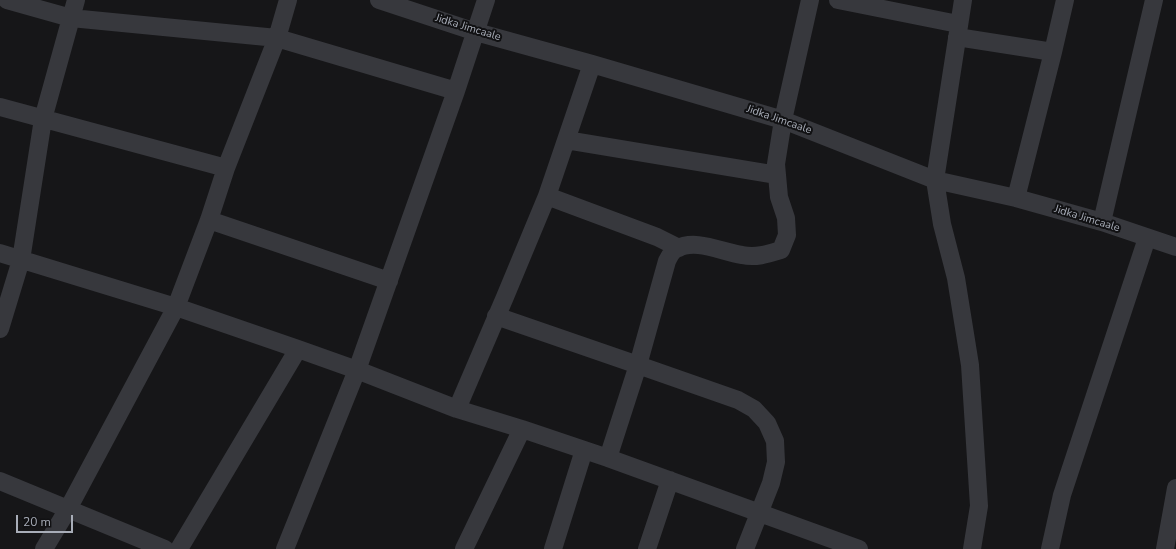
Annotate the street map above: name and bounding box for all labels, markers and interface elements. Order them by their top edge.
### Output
street label: Jidka Jimcaale [434,12,502,44]
street label: Jidka Jimcaale [745,103,813,137]
street label: Jidka Jimcaale [1053,203,1121,235]
scale bar [18,507,75,533]
text: 20 m [23,514,51,530]

